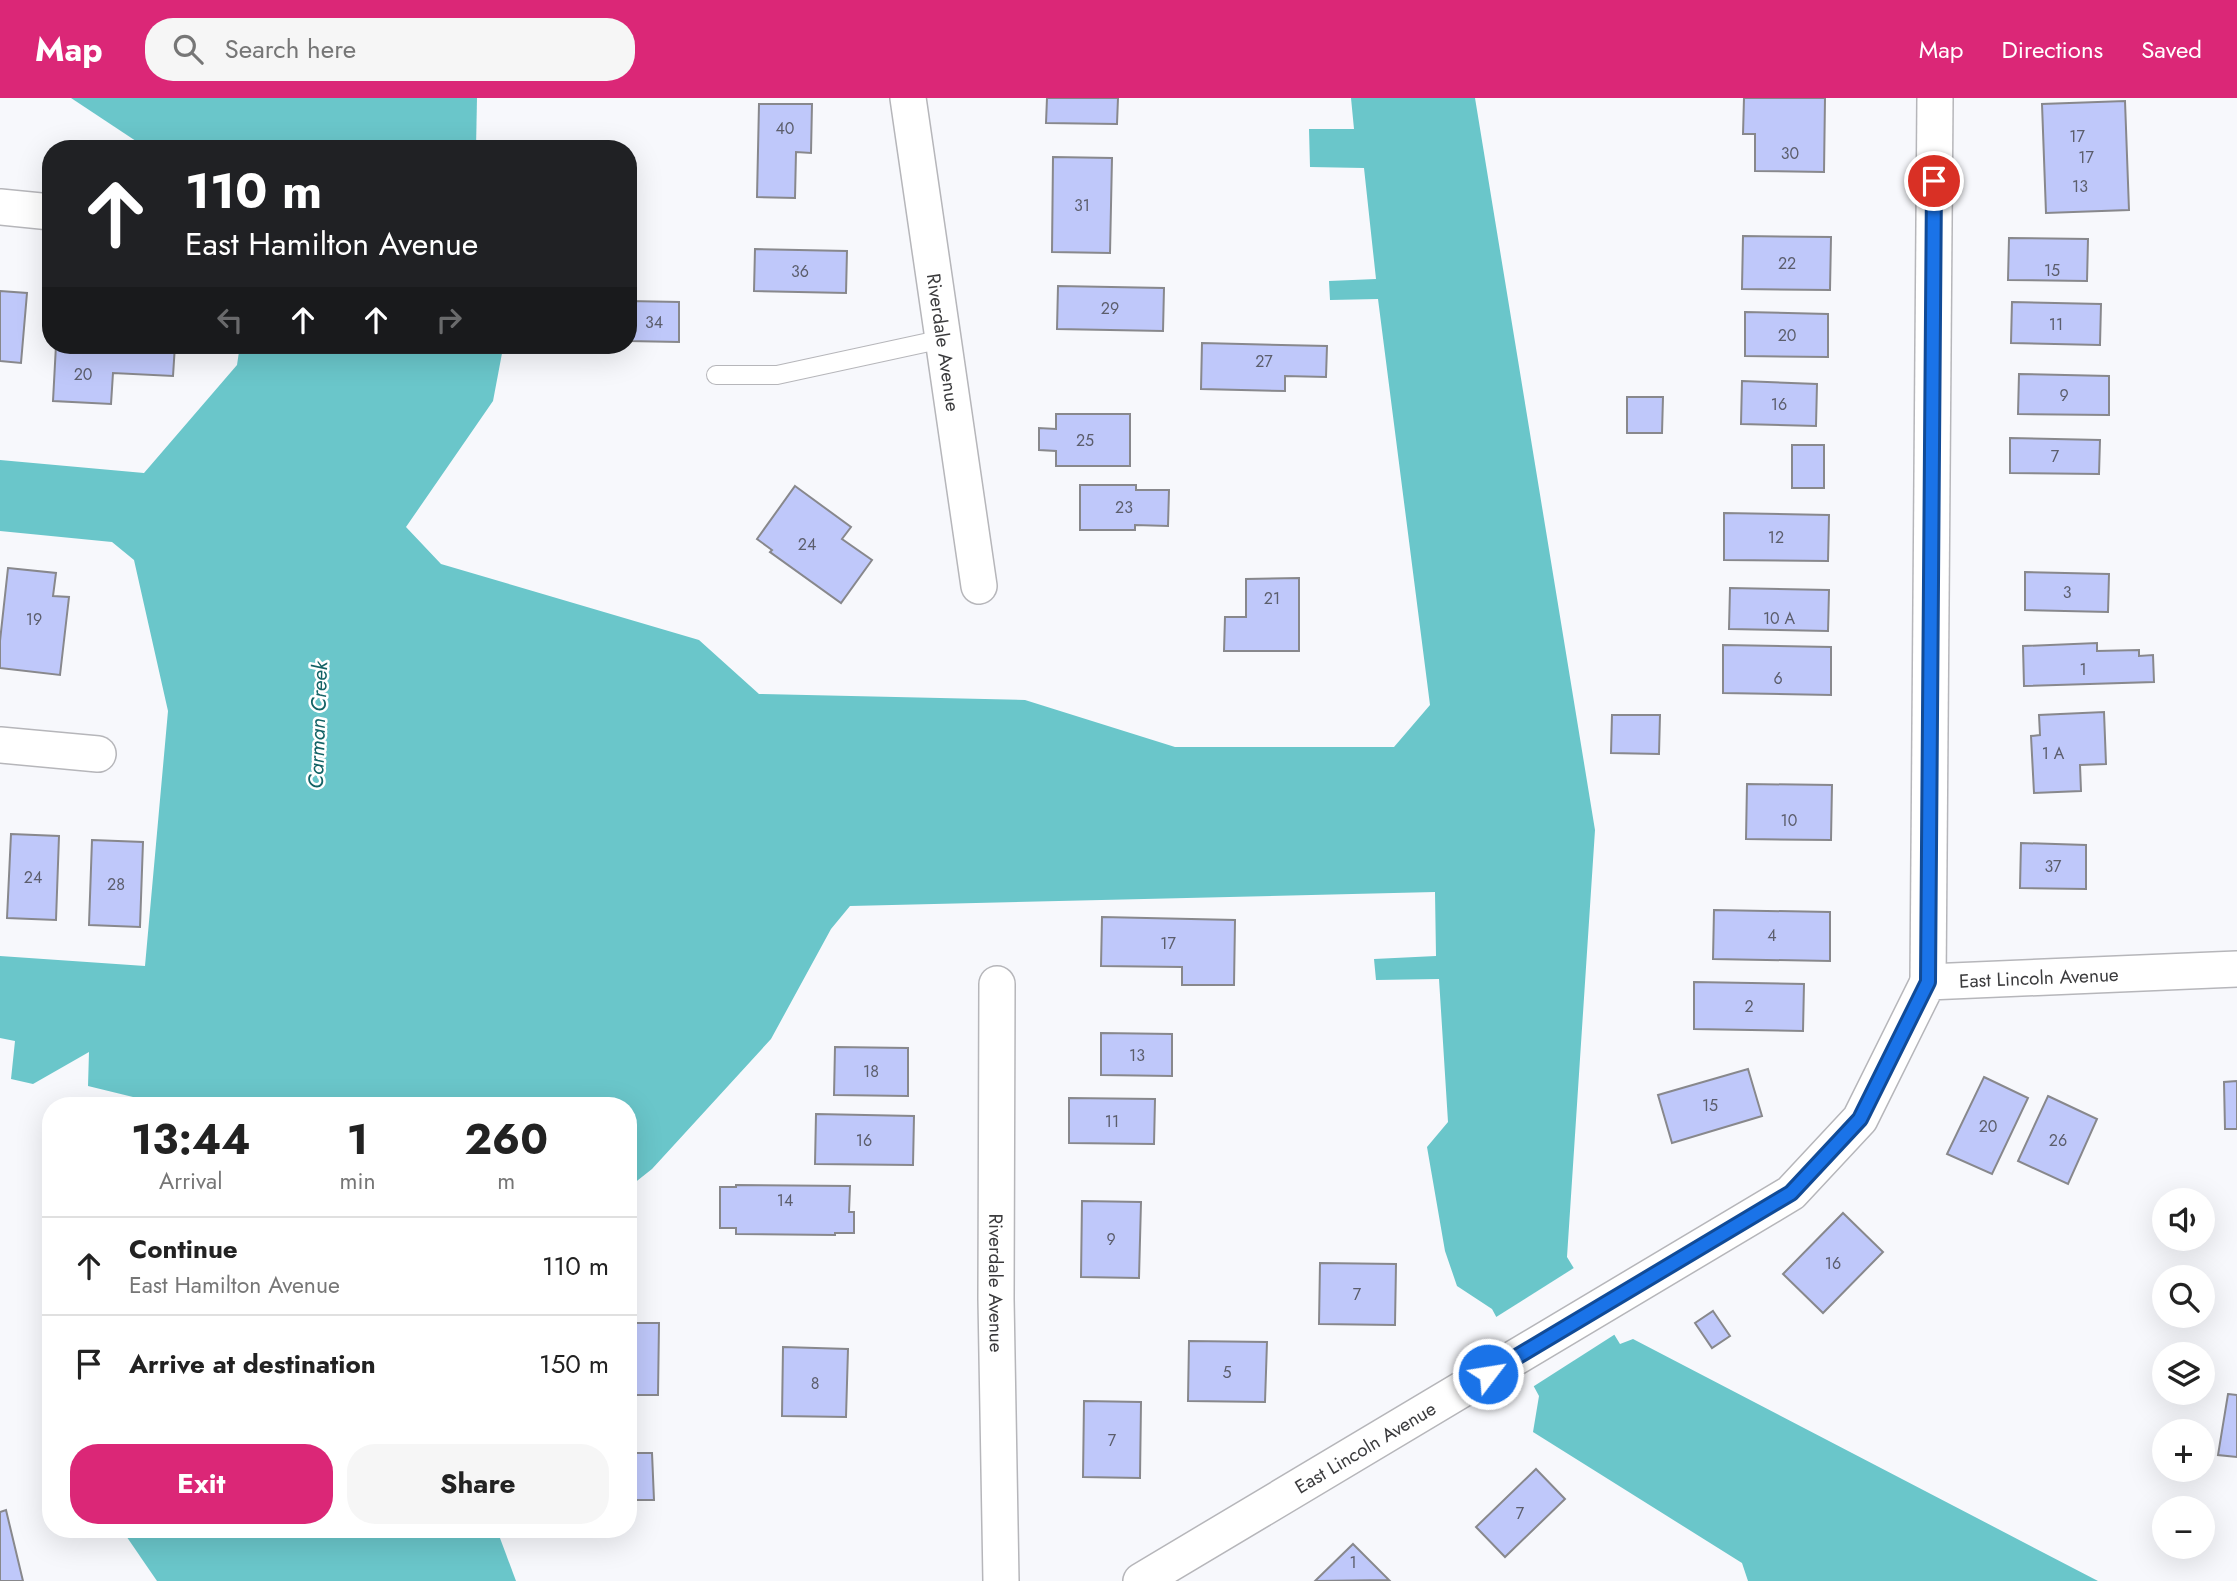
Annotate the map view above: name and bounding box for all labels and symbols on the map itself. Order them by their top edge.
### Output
house number: 40 [776,117,794,140]
house number: 17 [2069,125,2085,148]
house number: 30 [1781,142,1799,165]
house number: 17 [2078,146,2094,169]
pin [1904,151,1964,211]
house number: 13 [2072,175,2088,198]
house number: 31 [1074,194,1090,217]
house number: 22 [1778,252,1796,275]
house number: 15 [2044,259,2060,282]
house number: 36 [791,260,809,283]
street label: Riverdale Avenue [920,272,967,413]
house number: 29 [1101,297,1119,320]
house number: 34 [645,311,663,334]
house number: 11 [2049,313,2063,336]
house number: 20 [1778,324,1796,347]
house number: 27 [1255,350,1273,373]
house number: 20 [74,363,92,386]
house number: 9 [2059,384,2069,407]
house number: 16 [1771,393,1787,416]
house number: 25 [1076,429,1094,452]
house number: 7 [2051,445,2060,468]
house number: 23 [1115,496,1133,519]
house number: 12 [1768,526,1784,549]
house number: 24 [798,533,816,556]
house number: 3 [2063,581,2072,604]
house number: 21 [1264,587,1280,610]
house number: 10 A [1763,607,1796,630]
house number: 19 [26,608,42,631]
house number: 1 [2079,658,2087,681]
water label: Carman Creek [301,660,335,789]
house number: 6 [1773,667,1783,690]
house number: 1 A [2042,742,2065,765]
house number: 10 [1781,809,1797,832]
house number: 37 [2045,855,2062,878]
house number: 24 [24,866,42,889]
house number: 28 [107,873,125,896]
house number: 4 [1767,924,1777,947]
house number: 17 [1160,932,1176,955]
street label: East Lincoln Avenue [1958,960,2119,994]
house number: 2 [1744,995,1754,1018]
house number: 13 [1129,1044,1145,1067]
house number: 18 [863,1060,879,1083]
house number: 15 [1702,1094,1718,1117]
house number: 11 [1105,1110,1119,1133]
house number: 20 [1979,1115,1997,1138]
house number: 16 [856,1129,872,1152]
house number: 26 [2049,1129,2067,1152]
house number: 14 [777,1189,793,1212]
street label: Riverdale Avenue [982,1213,1010,1353]
house number: 9 [1106,1228,1116,1251]
house number: 16 [1825,1252,1841,1275]
house number: 7 [1353,1283,1362,1306]
position arrow [1451,1337,1525,1411]
house number: 5 [1222,1361,1232,1384]
house number: 8 [811,1372,819,1395]
street label: East Lincoln Avenue [1290,1395,1441,1500]
house number: 7 [1108,1429,1117,1452]
house number: 7 [1516,1502,1525,1525]
house number: 1 [1349,1551,1357,1574]

